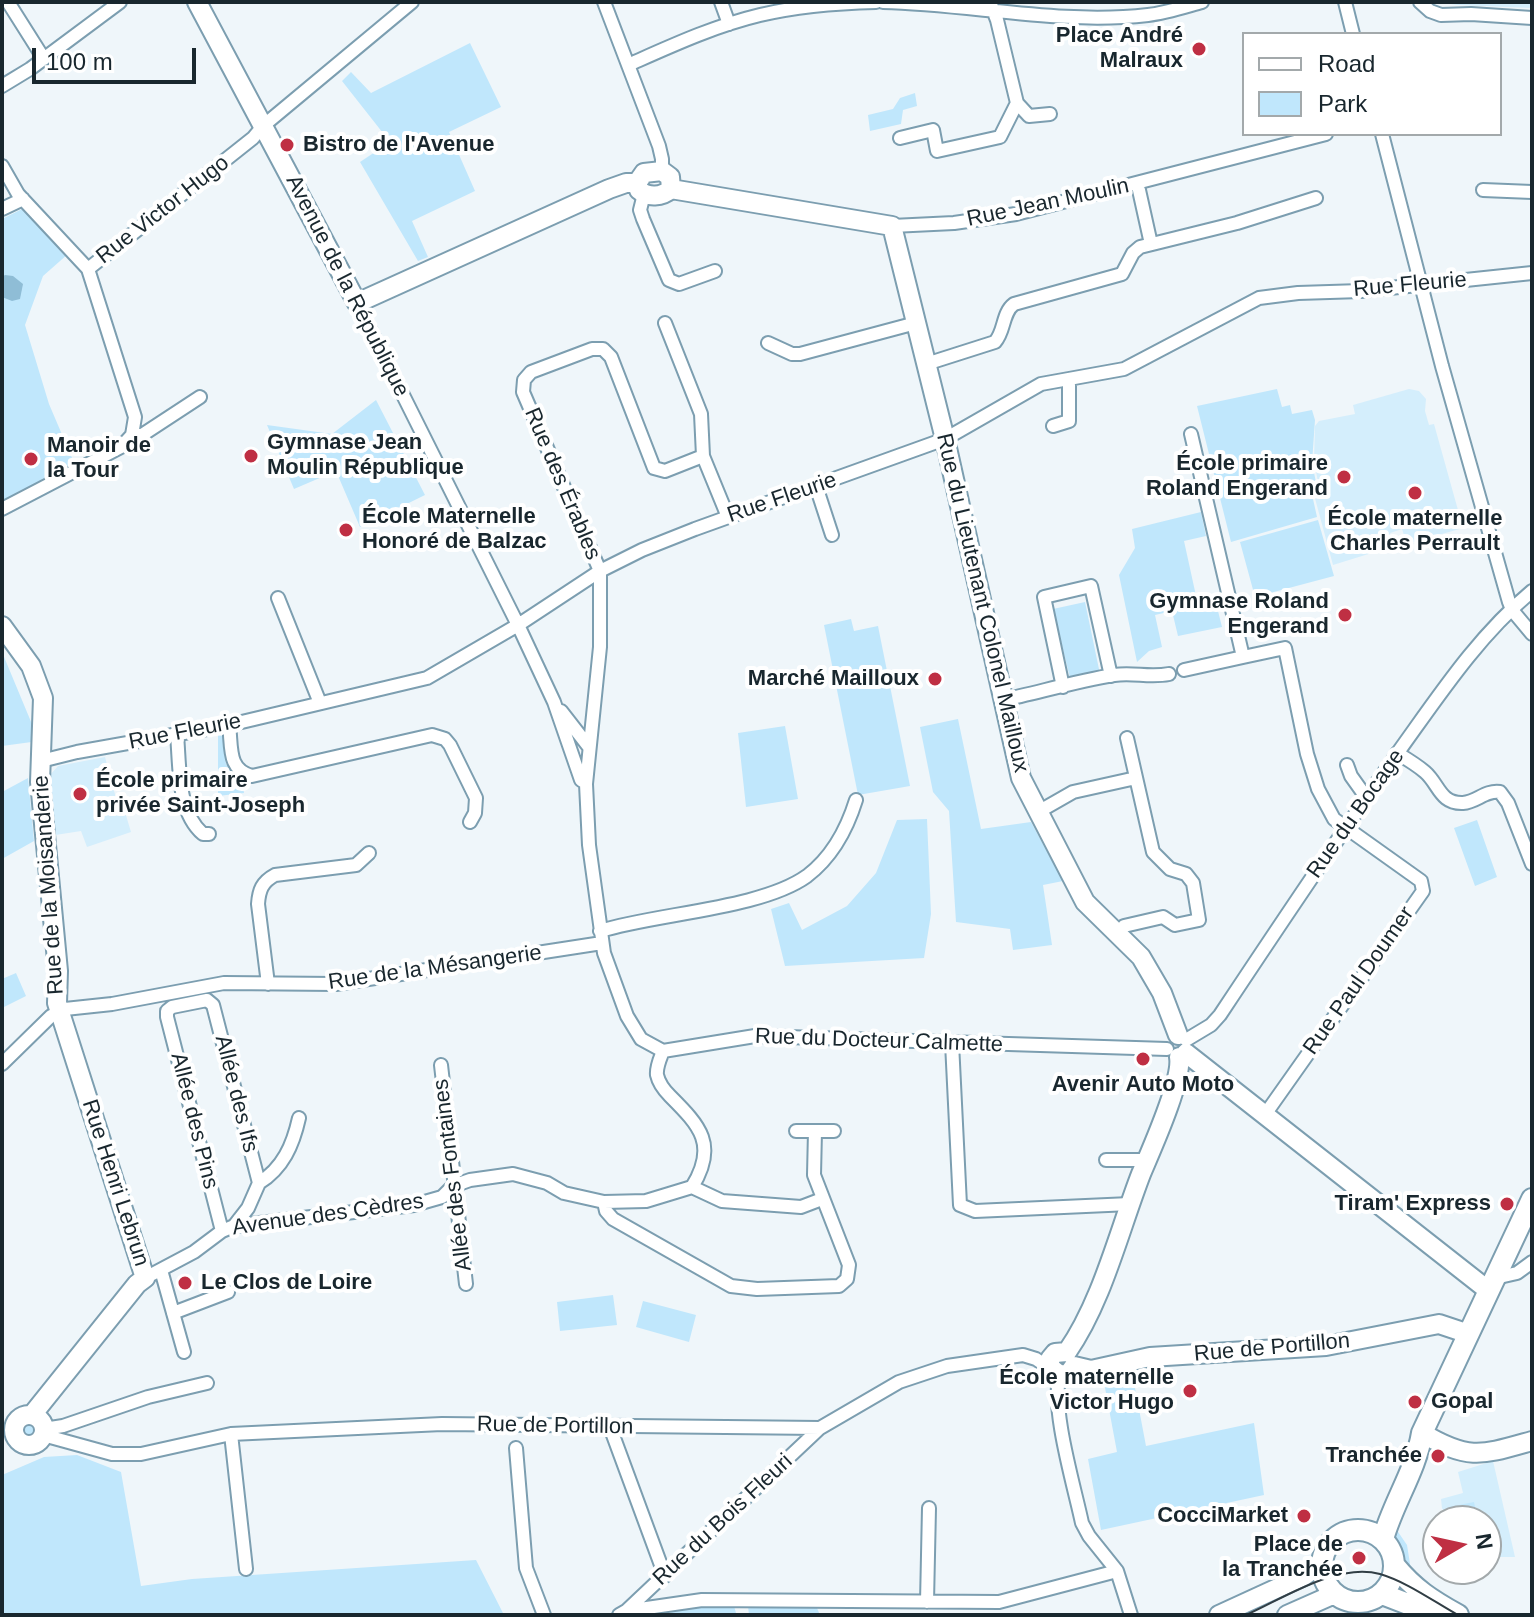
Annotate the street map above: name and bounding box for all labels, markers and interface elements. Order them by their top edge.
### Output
place label: Place André Malraux [1056,23,1183,74]
scale bar [36,32,200,82]
legend [1242,32,1502,136]
marker: Place André Malraux [1190,40,1208,58]
text: 100 m [46,48,113,75]
text: Road [1318,50,1375,77]
text: Park [1318,90,1367,117]
place label: Bistro de l'Avenue [303,132,494,158]
marker: Bistro de l'Avenue [278,136,296,154]
street label: Rue Victor Hugo [91,150,235,270]
street label: Avenue de la République [280,171,414,401]
street label: Rue Jean Moulin [965,173,1131,233]
street label: Rue Fleurie [1352,267,1468,303]
street label: Rue des Érables [518,404,606,564]
place label: Gymnase Jean Moulin République [267,430,464,482]
street label: Rue du Lieutenant Colonel Mailloux [930,431,1034,775]
place label: Manoir de la Tour [47,433,151,484]
marker: Gymnase Jean Moulin République [242,447,260,465]
marker: Manoir de la Tour [22,450,40,468]
place label: École primaire Roland Engerand [1146,451,1328,502]
street label: Rue Fleurie [724,467,840,529]
marker: École primaire Roland Engerand [1335,468,1353,486]
marker: École maternelle Charles Perrault [1406,484,1424,502]
place label: École Maternelle Honoré de Balzac [362,504,547,556]
place label: École maternelle Charles Perrault [1328,506,1502,558]
marker: École Maternelle Honoré de Balzac [337,521,355,539]
place label: Gymnase Roland Engerand [1149,589,1329,640]
marker: Gymnase Roland Engerand [1336,606,1354,624]
place label: Marché Mailloux [748,666,919,692]
marker: Marché Mailloux [926,670,944,688]
street label: Rue Fleurie [127,708,243,756]
street label: Rue du Bocage [1302,744,1410,884]
place label: École primaire privée Saint-Joseph [96,768,305,820]
street label: Rue de la Moisanderie [28,774,70,996]
marker: École primaire privée Saint-Joseph [71,785,89,803]
street label: Rue Paul Doumer [1298,902,1420,1060]
street label: Rue de la Mésangerie [327,940,543,996]
street label: Rue du Docteur Calmette [754,1023,1004,1059]
street label: Allée des Ifs [209,1033,263,1155]
street label: Allée des Pins [164,1050,224,1192]
marker: Avenir Auto Moto [1134,1050,1152,1068]
place label: Avenir Auto Moto [1052,1072,1234,1098]
street label: Allée des Fontaines [428,1077,478,1273]
street label: Rue Henri Lebrun [76,1096,154,1270]
street label: Avenue des Cèdres [231,1189,425,1241]
place label: Tiram' Express [1335,1191,1491,1217]
marker: Tiram' Express [1498,1195,1516,1213]
place label: Le Clos de Loire [201,1270,372,1296]
marker: Le Clos de Loire [176,1274,194,1292]
street label: Rue de Portillon [1193,1328,1351,1368]
place label: École maternelle Victor Hugo [999,1365,1174,1416]
marker: École maternelle Victor Hugo [1181,1382,1199,1400]
place label: Gopal [1431,1389,1493,1415]
marker: Gopal [1406,1393,1424,1411]
street label: Rue de Portillon [477,1411,633,1441]
place label: Tranchée [1325,1443,1422,1469]
marker: Tranchée [1429,1447,1447,1465]
street label: Rue du Bois Fleuri [648,1449,798,1591]
place label: CocciMarket [1157,1503,1288,1529]
north arrow [1422,1505,1502,1585]
marker: CocciMarket [1295,1507,1313,1525]
place label: Place de la Tranchée [1222,1532,1343,1584]
text: N [1471,1532,1498,1551]
marker: Place de la Tranchée [1350,1549,1368,1567]

